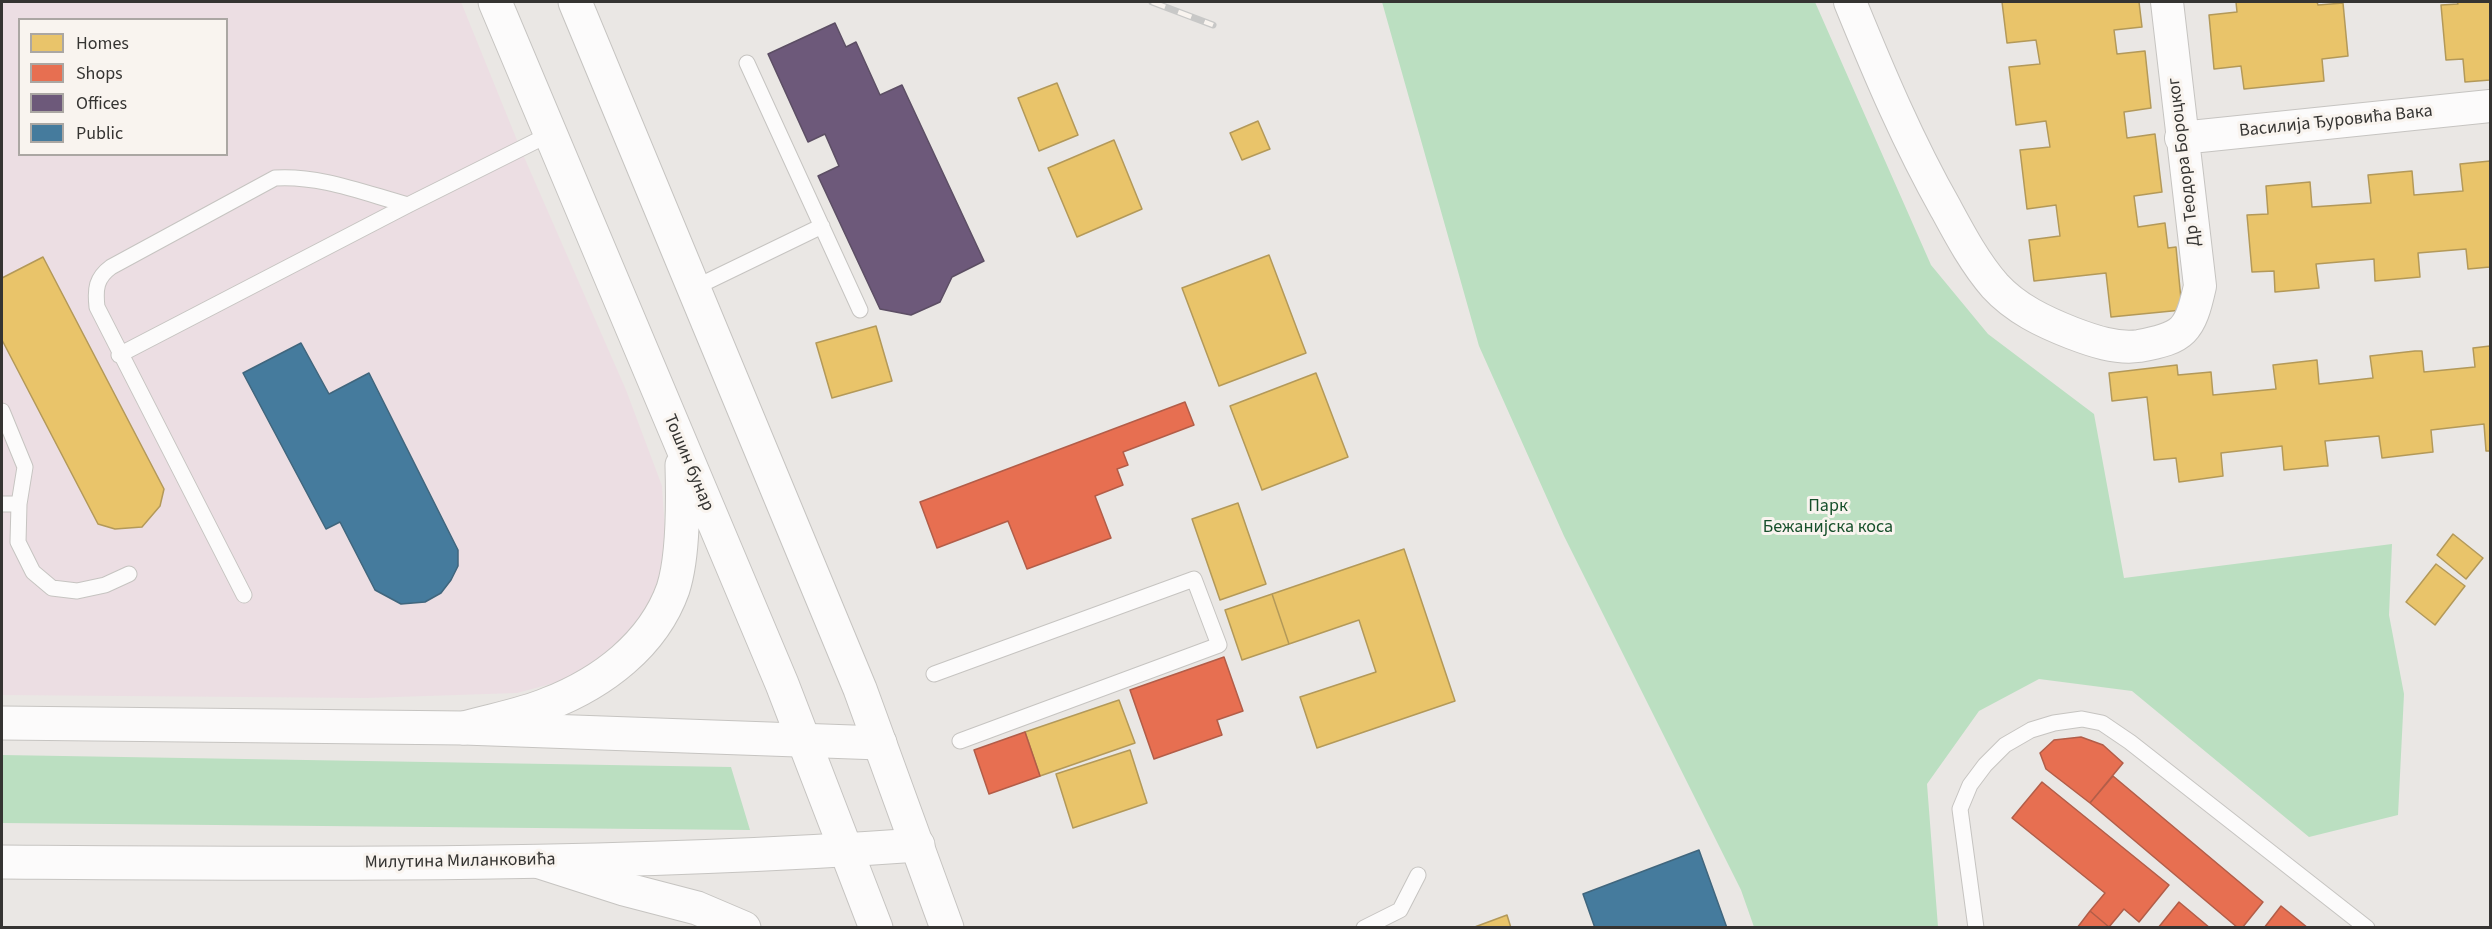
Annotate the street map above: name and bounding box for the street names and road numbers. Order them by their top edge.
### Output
street label: Др Теодора Бороцког [2164,76,2206,248]
street label: Василија Ђуровића Вака [2238,101,2434,143]
street label: Тошин бунар [658,411,718,515]
street label: Милутина Миланковића [364,850,556,874]

